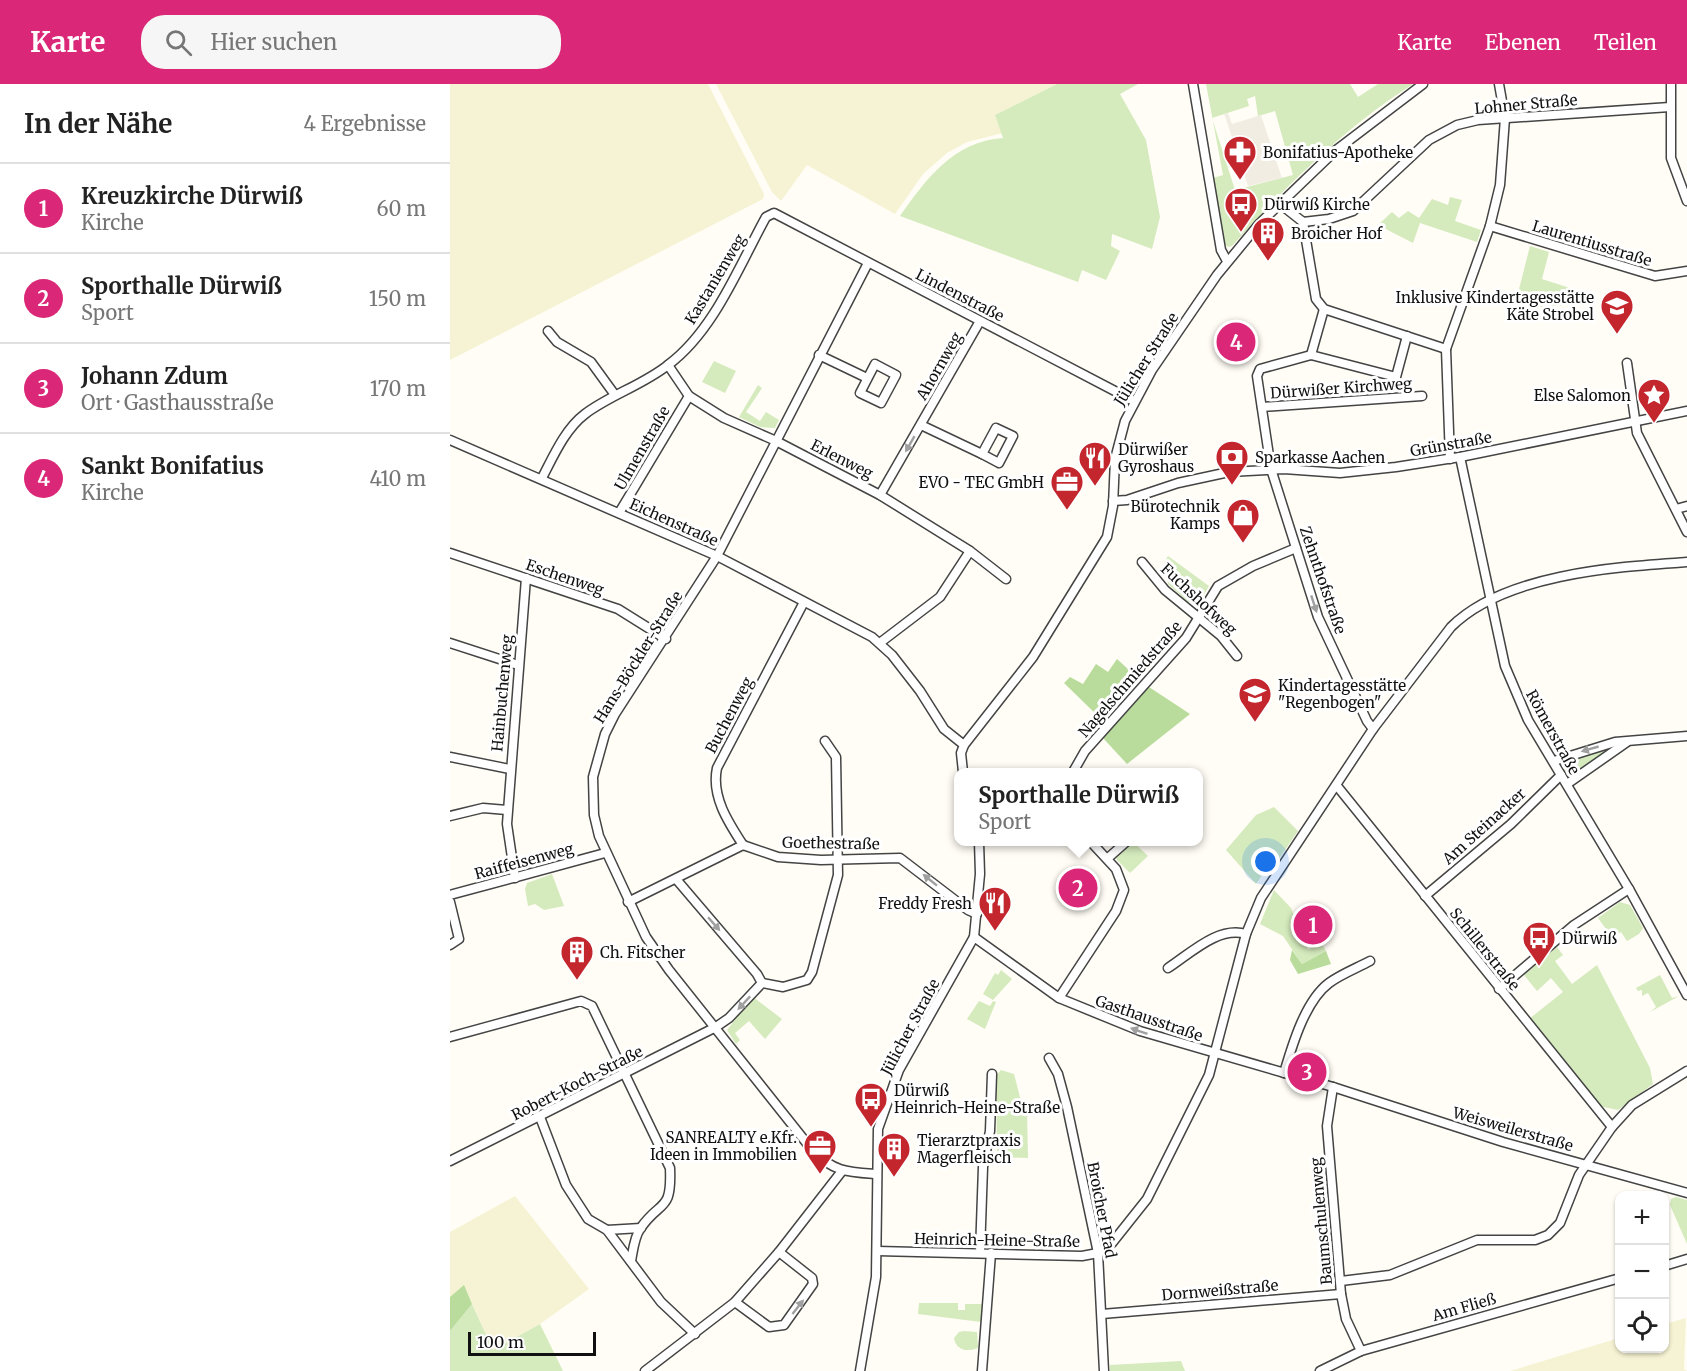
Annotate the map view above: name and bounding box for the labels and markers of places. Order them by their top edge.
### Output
pharmacy icon: Bonifatius-Apotheke [1222,134,1258,181]
place label: Bonifatius-Apotheke [1263,143,1413,162]
bus stop icon: Dürwiß Kirche [1223,186,1259,233]
place label: Dürwiß Kirche [1264,195,1370,214]
building icon: Broicher Hof [1250,215,1286,262]
place label: Broicher Hof [1291,224,1384,243]
place label: Inklusive Kindertagesstätte Käte Strobel [1396,288,1594,324]
school or university icon: Inklusive Kindertagesstätte Käte Strobel [1599,288,1635,335]
pin: 4 [1216,320,1256,364]
place icon: Else Salomon [1636,377,1672,424]
place label: Else Salomon [1534,386,1631,405]
bank icon: Sparkasse Aachen [1214,439,1250,486]
restaurant icon: Dürwißer Gyroshaus [1077,440,1113,487]
place label: Dürwißer Gyroshaus [1118,440,1194,476]
place label: Sparkasse Aachen [1255,448,1385,467]
office icon: EVO - TEC GmbH [1049,464,1085,511]
place label: EVO - TEC GmbH [919,473,1044,492]
place label: Bürotechnik Kamps [1130,497,1220,533]
shop icon: Bürotechnik Kamps [1225,497,1261,544]
school or university icon: Kindertagesstätte "Regenbogen" [1237,676,1273,723]
place label: Kindertagesstätte "Regenbogen" [1278,676,1406,712]
pin: 2 [1058,866,1098,910]
restaurant icon: Freddy Fresh [977,885,1013,932]
place label: Freddy Fresh [878,894,972,913]
pin: 1 [1294,902,1332,948]
bus stop icon: Dürwiß [1521,920,1557,967]
place label: Dürwiß [1562,929,1617,948]
building icon: Ch. Fitscher [559,934,595,981]
place label: Ch. Fitscher [600,943,686,962]
pin: 3 [1288,1050,1326,1094]
bus stop icon: Dürwiß Heinrich-Heine-Straße [853,1081,889,1128]
place label: Dürwiß Heinrich-Heine-Straße [894,1081,1060,1117]
place label: SANREALTY e.Kfr. Ideen in Immobilien [650,1128,797,1164]
office icon: SANREALTY e.Kfr. Ideen in Immobilien [802,1128,838,1175]
building icon: Tierarztpraxis Magerfleisch [876,1131,912,1178]
place label: Tierarztpraxis Magerfleisch [917,1131,1021,1167]

